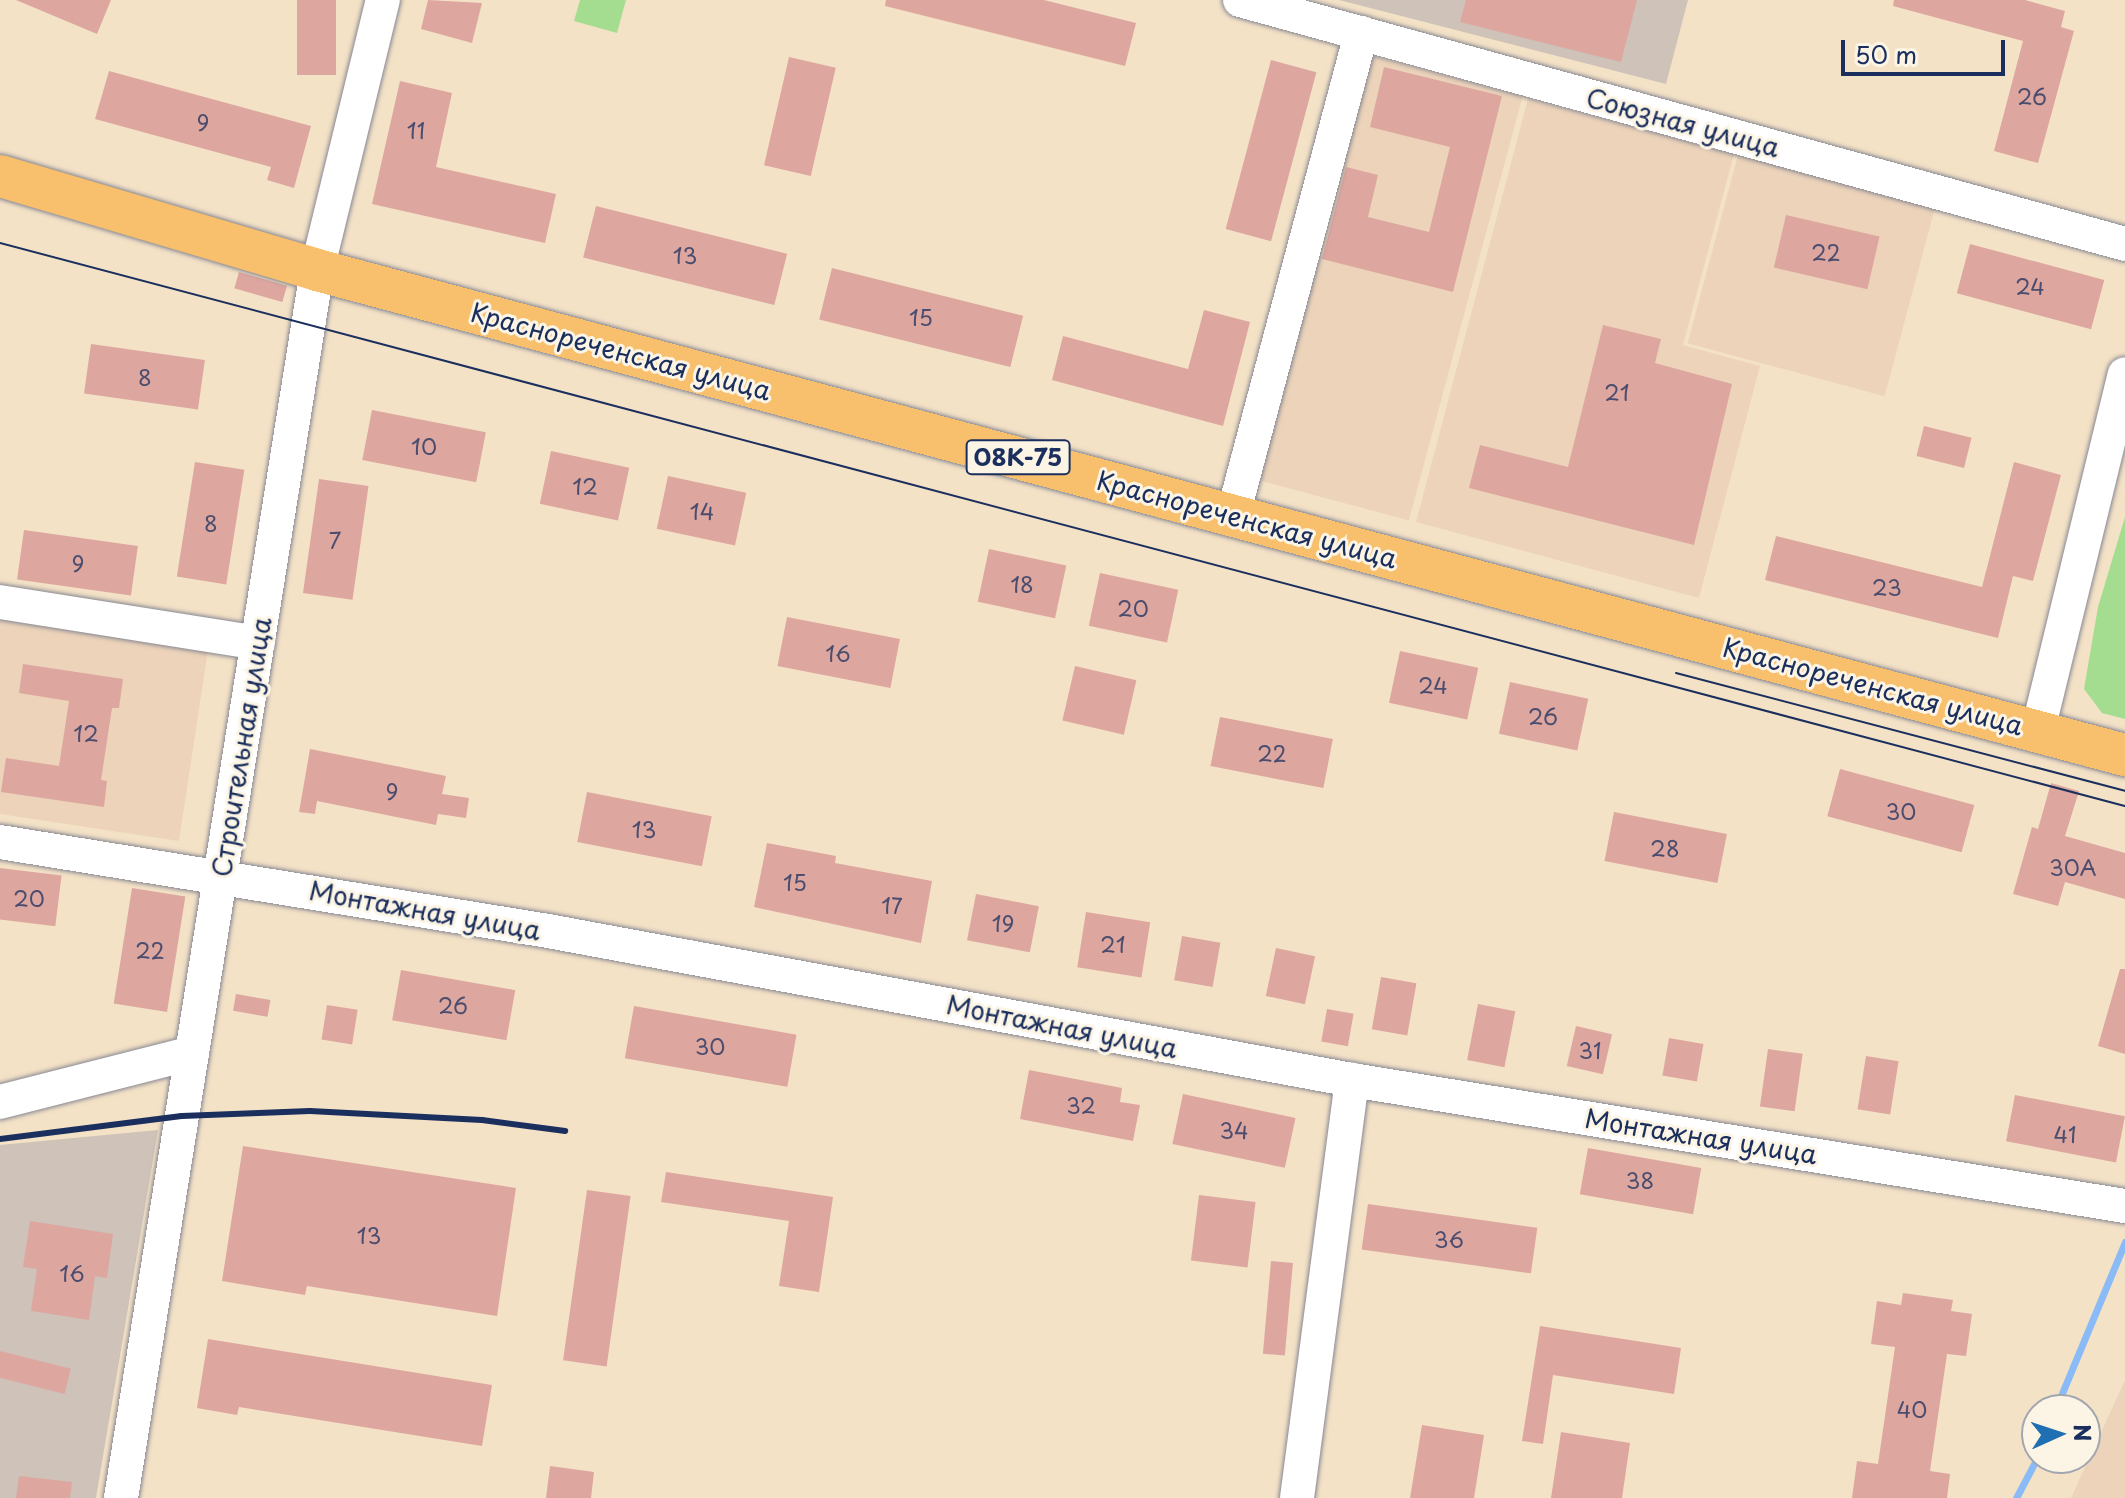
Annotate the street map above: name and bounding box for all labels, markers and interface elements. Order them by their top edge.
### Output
scale bar [1845,24,2009,74]
text: 50 m [1855,36,1917,72]
street label: Союзная улица [1582,81,1784,163]
house number: 26 [2017,83,2047,109]
house number: 9 [197,109,209,135]
house number: 11 [407,117,425,143]
house number: 22 [1811,239,1841,265]
house number: 13 [673,242,697,268]
house number: 24 [2015,273,2045,299]
street label: Краснореченская улица [467,296,775,406]
house number: 15 [909,304,933,330]
house number: 8 [138,364,152,390]
house number: 21 [1604,379,1630,405]
house number: 10 [411,433,437,459]
road number: 08К-75 [964,437,1072,477]
street label: Краснореченская улица [1093,464,1401,574]
house number: 12 [572,473,598,499]
house number: 14 [690,498,714,524]
house number: 8 [204,510,218,536]
house number: 7 [329,527,341,553]
house number: 9 [72,550,84,576]
house number: 18 [1010,571,1034,597]
house number: 23 [1872,574,1902,600]
house number: 20 [1117,595,1149,621]
street label: Строительная улица [205,614,277,880]
street label: Краснореченская улица [1719,631,2027,741]
house number: 16 [825,640,851,666]
house number: 24 [1418,672,1448,698]
house number: 26 [1528,703,1558,729]
house number: 12 [73,720,99,746]
house number: 22 [1257,740,1287,766]
house number: 9 [386,778,398,804]
house number: 30 [1886,798,1916,824]
house number: 13 [632,816,656,842]
house number: 28 [1650,835,1680,861]
house number: 30А [2049,854,2097,880]
house number: 15 [783,869,807,895]
street label: Монтажная улица [306,874,544,946]
house number: 20 [13,885,45,911]
house number: 17 [881,892,903,918]
house number: 19 [992,910,1014,936]
house number: 21 [1100,931,1126,957]
house number: 22 [135,937,165,963]
street label: Монтажная улица [943,988,1181,1064]
house number: 26 [438,992,468,1018]
house number: 30 [695,1033,725,1059]
house number: 31 [1578,1037,1602,1063]
house number: 32 [1066,1092,1096,1118]
street label: Монтажная улица [1582,1102,1820,1170]
house number: 34 [1219,1117,1249,1143]
house number: 41 [2053,1121,2077,1147]
house number: 38 [1626,1167,1654,1193]
house number: 13 [357,1222,381,1248]
house number: 36 [1434,1226,1464,1252]
house number: 16 [59,1260,85,1286]
north arrow [2021,1394,2101,1474]
house number: 40 [1897,1396,1927,1422]
text: N [2067,1423,2100,1442]

